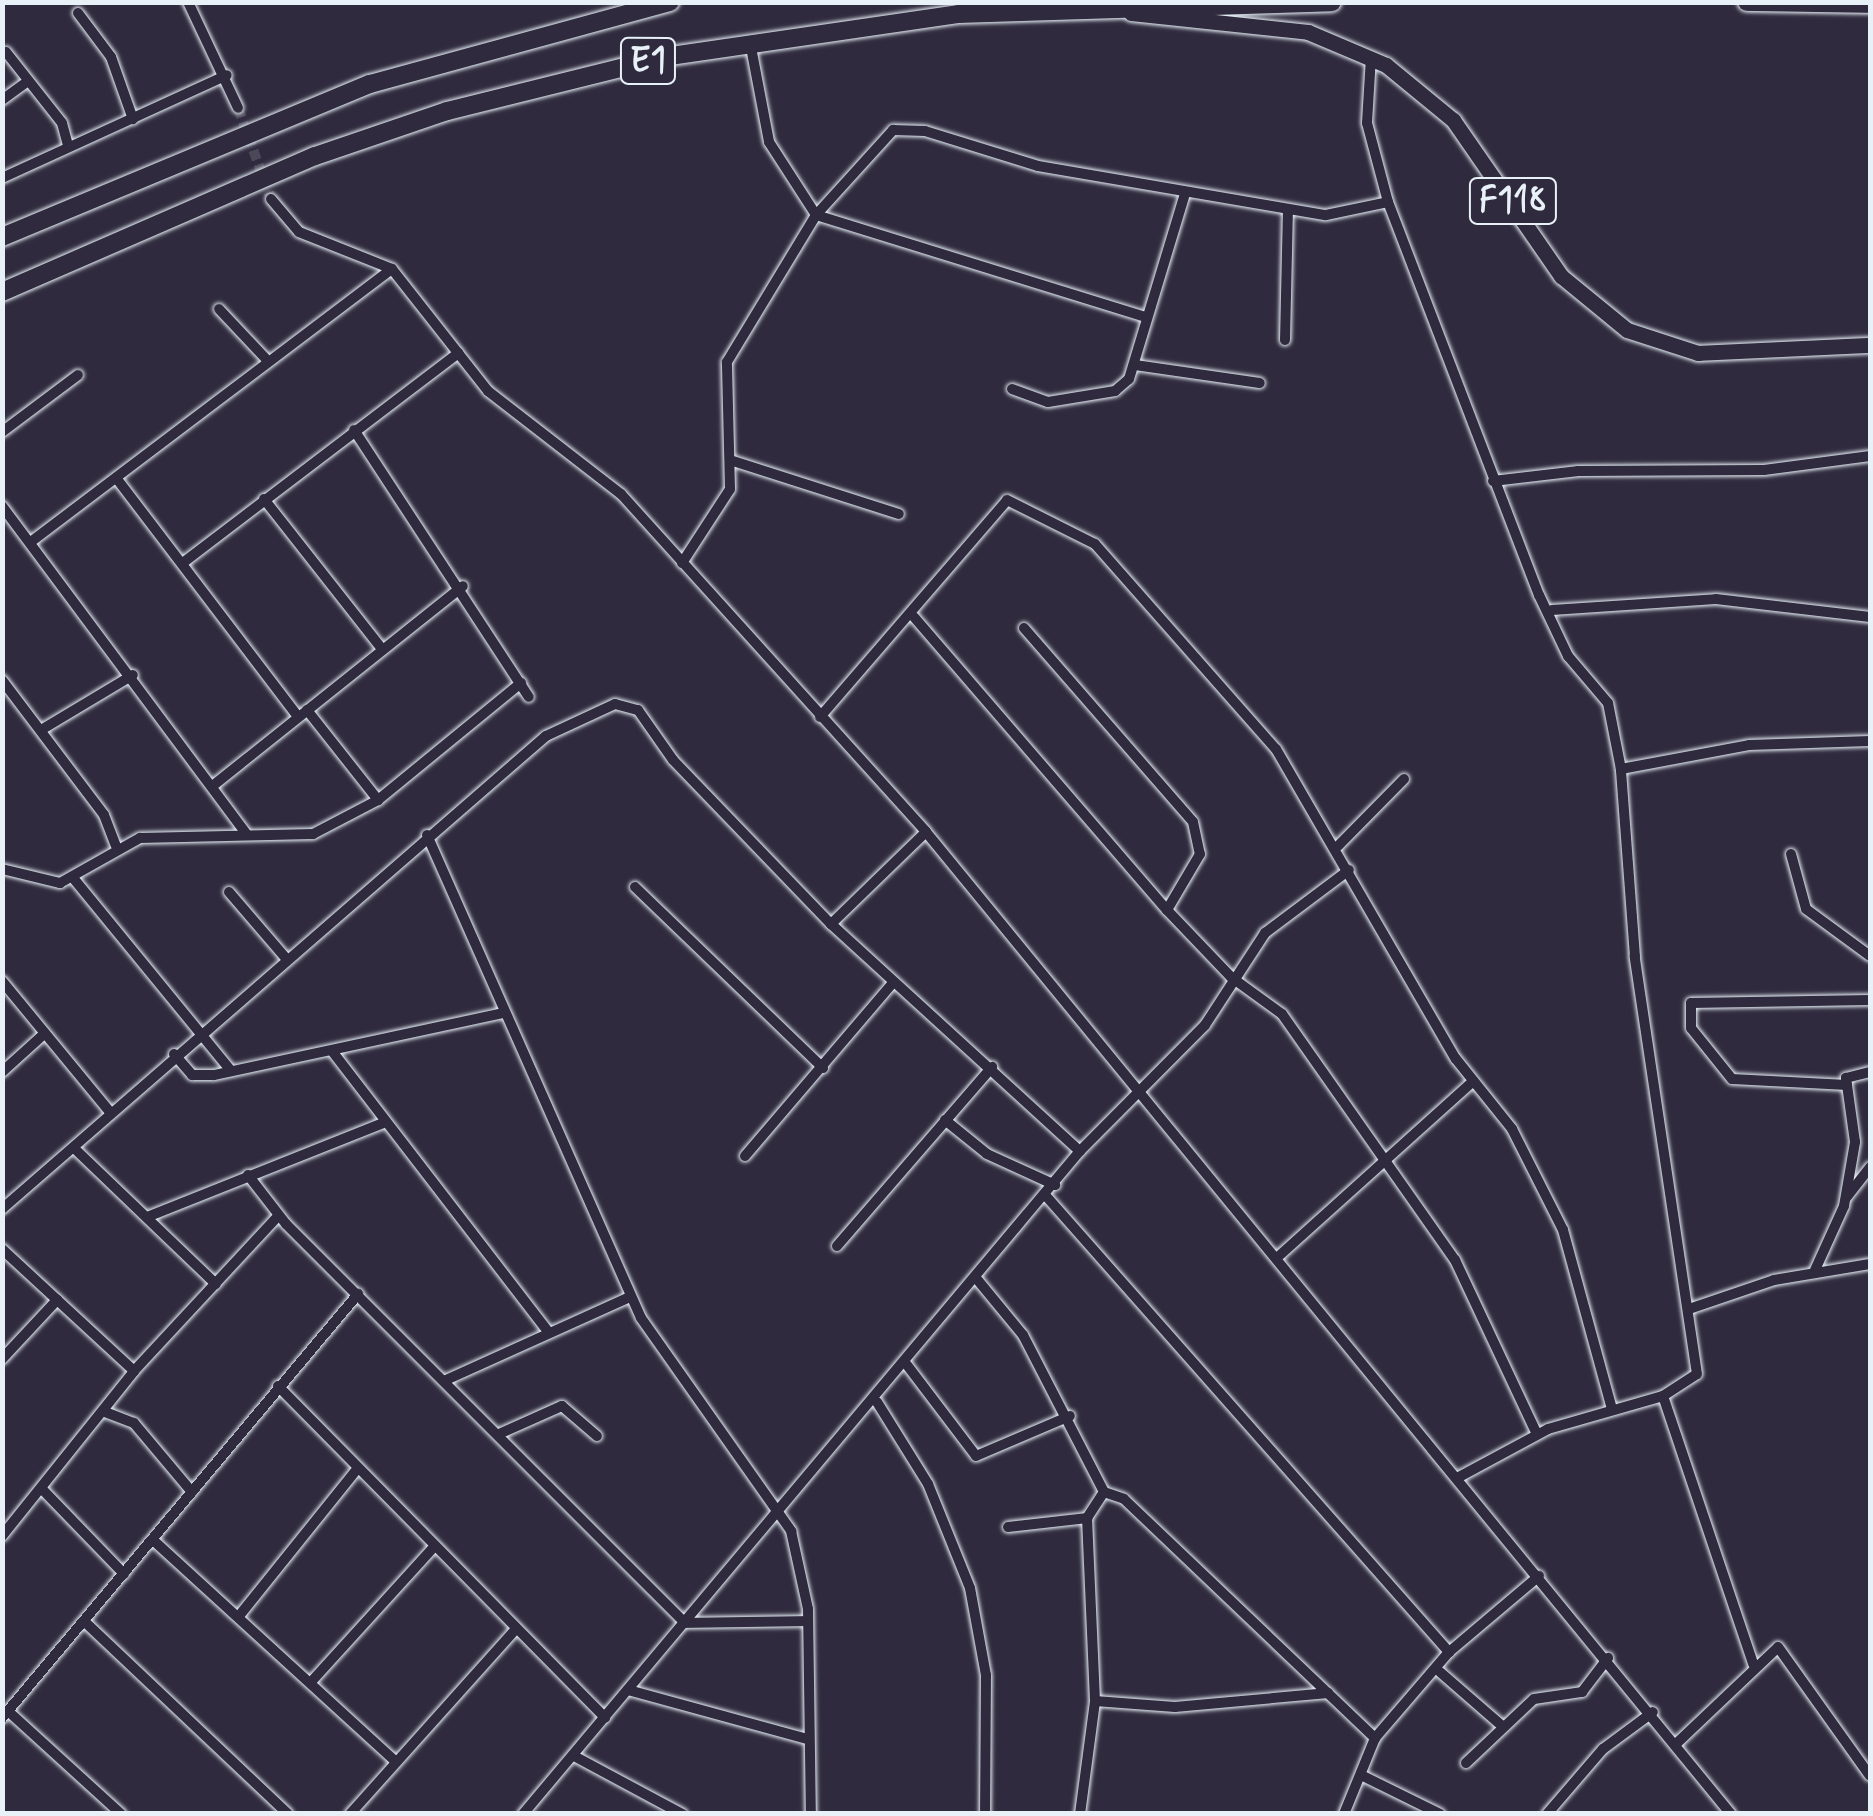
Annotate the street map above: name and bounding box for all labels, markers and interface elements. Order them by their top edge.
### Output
road number: E1 [618,31,678,91]
road number: F118 [1468,171,1558,231]

